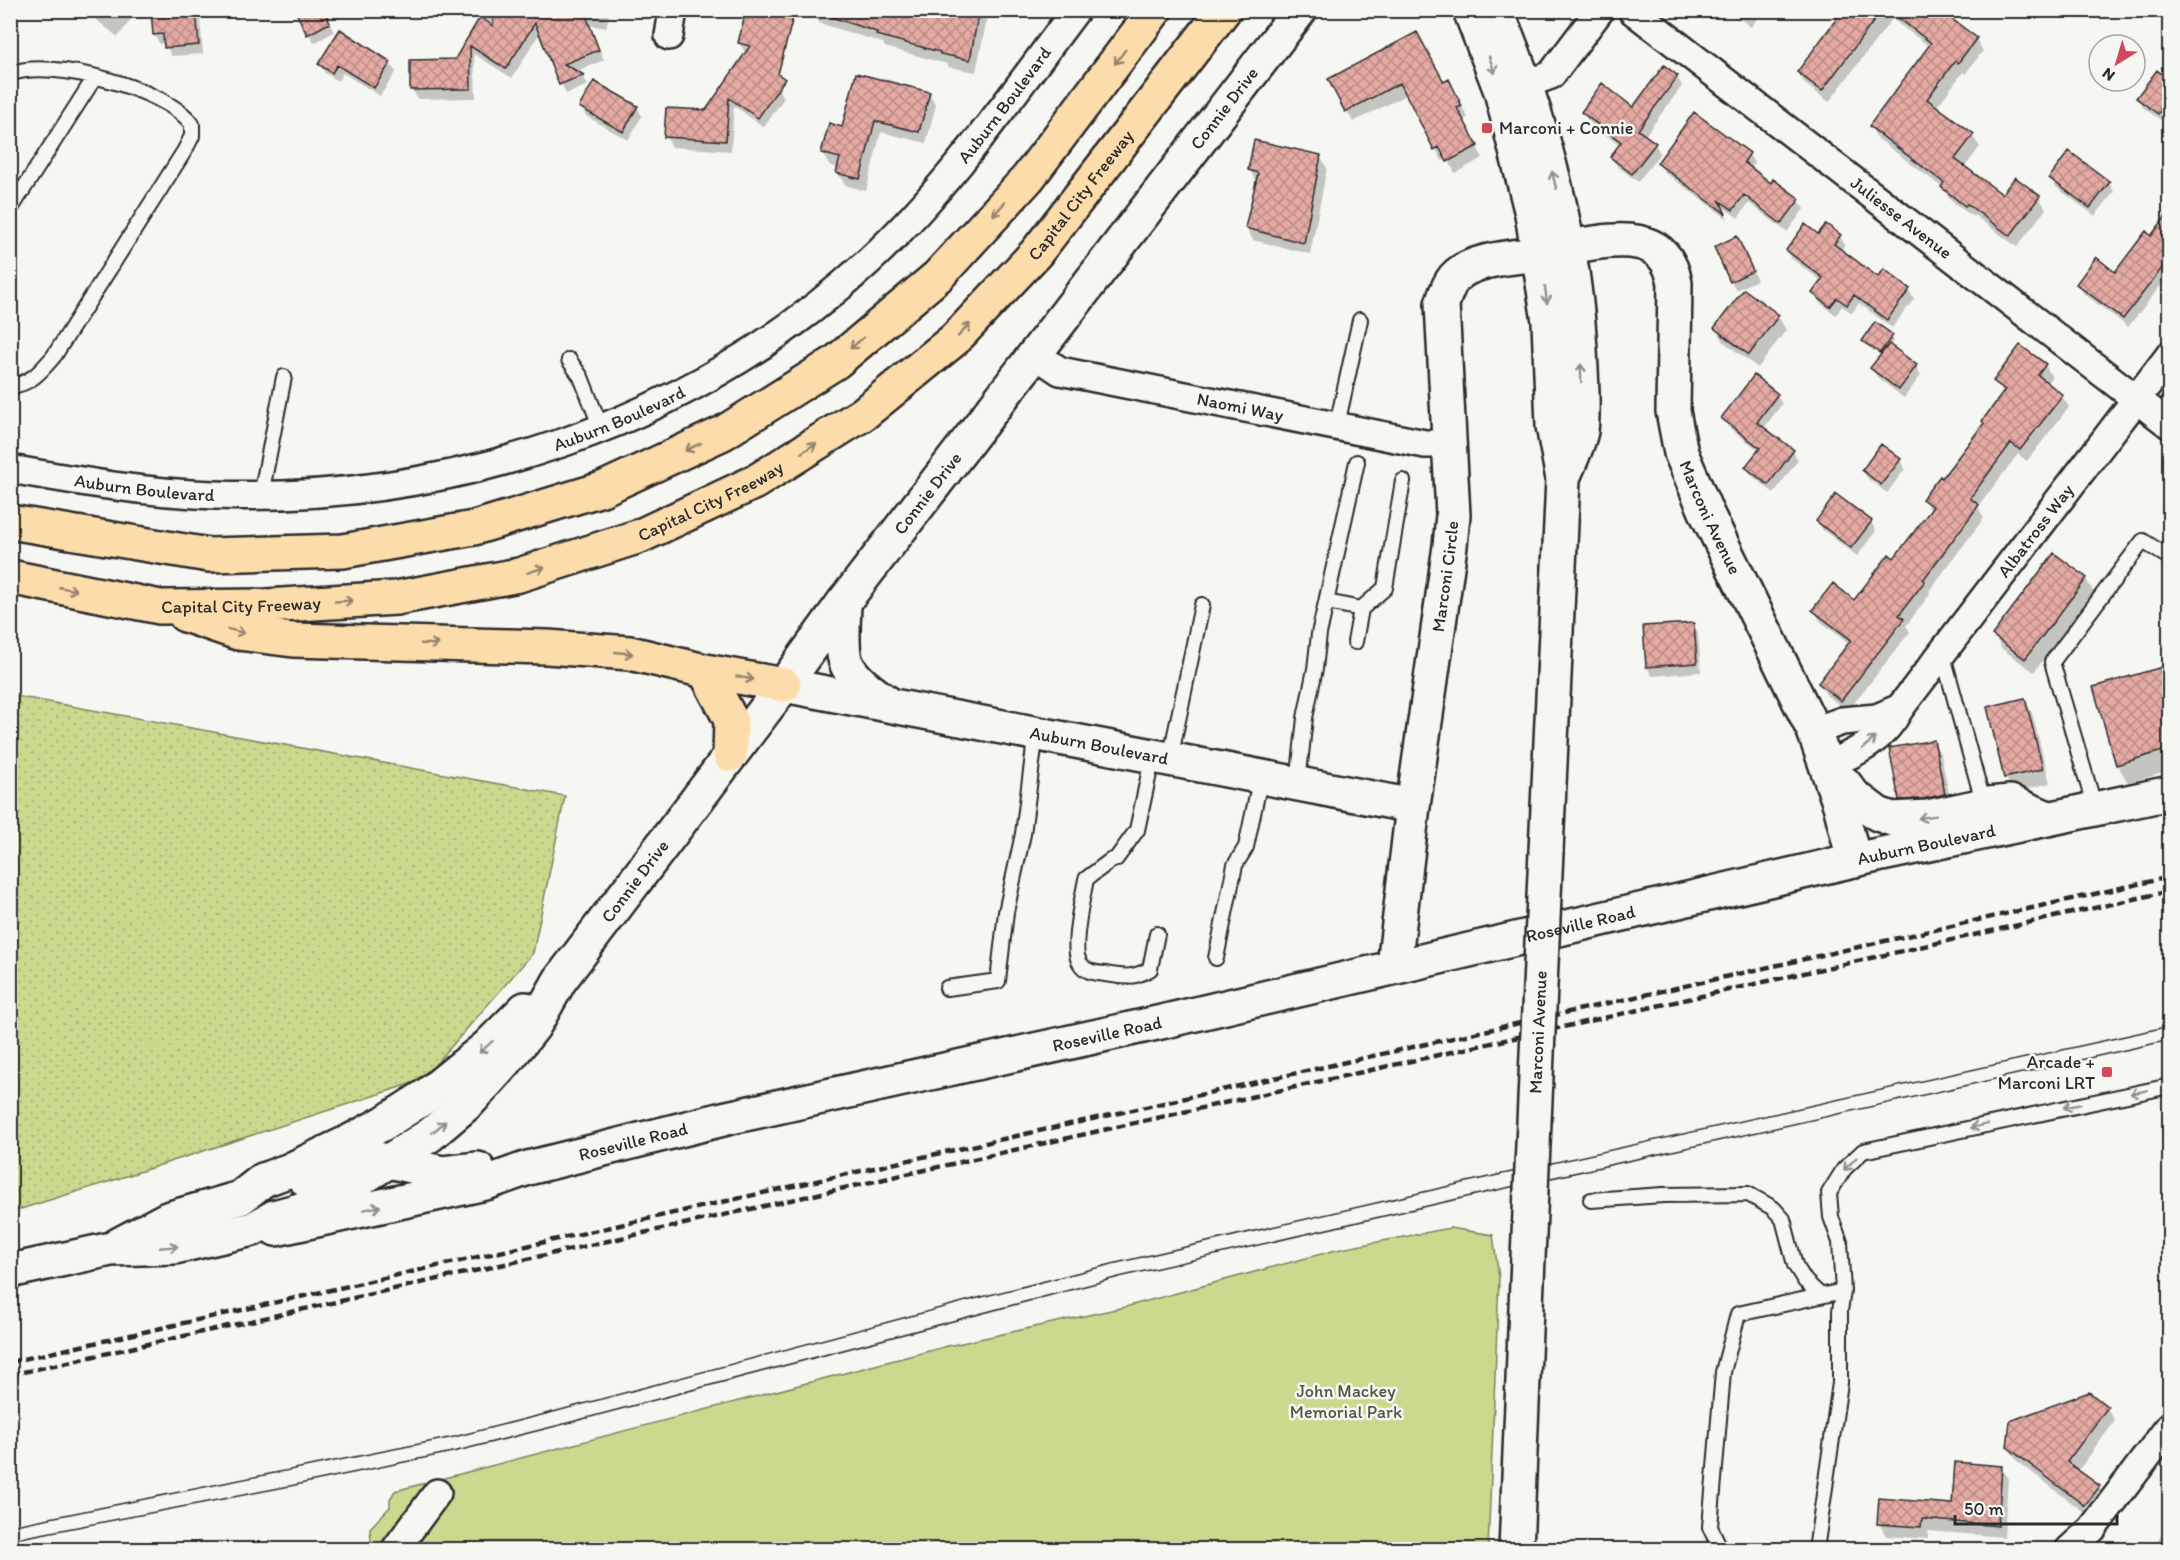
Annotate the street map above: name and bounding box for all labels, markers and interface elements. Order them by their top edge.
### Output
north arrow [2087,33,2147,93]
street label: Auburn Boulevard [953,42,1056,168]
one-way arrow [1114,49,1127,65]
one-way arrow [1487,55,1498,74]
street label: Connie Drive [1186,63,1263,154]
text: N [2098,64,2118,85]
place label: Marconi + Connie [1499,117,1633,139]
marker: Marconi + Connie [1480,121,1494,135]
street label: Capital City Freeway [1023,125,1139,265]
one-way arrow [1547,171,1559,190]
street label: Juliesse Avenue [1846,172,1956,264]
one-way arrow [992,202,1006,217]
one-way arrow [1540,285,1551,305]
one-way arrow [956,323,970,338]
one-way arrow [849,337,865,350]
one-way arrow [1575,364,1586,384]
street label: Auburn Boulevard [551,381,689,456]
street label: Naomi Way [1195,388,1286,427]
one-way arrow [684,441,702,453]
one-way arrow [800,442,817,454]
street label: Connie Drive [889,448,967,539]
street label: Capital City Freeway [634,456,788,547]
street label: Marconi Avenue [1674,457,1746,578]
street label: Auburn Boulevard [73,469,215,506]
street label: Albatross Way [1993,479,2079,582]
street label: Marconi Circle [1427,520,1463,633]
one-way arrow [526,563,545,574]
one-way arrow [58,584,77,595]
street label: Capital City Freeway [161,592,322,618]
one-way arrow [334,596,354,607]
one-way arrow [226,626,245,638]
one-way arrow [419,638,439,649]
one-way arrow [614,648,634,659]
one-way arrow [734,673,754,684]
street label: Auburn Boulevard [1028,722,1171,770]
one-way arrow [1861,737,1877,750]
one-way arrow [1918,812,1937,823]
street label: Auburn Boulevard [1855,819,1998,870]
street label: Connie Drive [596,835,674,927]
street label: Roseville Road [1524,901,1638,947]
street label: Marconi Avenue [1524,970,1552,1094]
street label: Roseville Road [1050,1011,1164,1057]
one-way arrow [478,1040,493,1054]
place label: Arcade + Marconi LRT [1998,1051,2095,1094]
marker: Arcade + Marconi LRT [2100,1065,2114,1079]
one-way arrow [2130,1087,2149,1098]
one-way arrow [2063,1101,2082,1113]
street label: Roseville Road [576,1117,690,1166]
one-way arrow [431,1121,447,1134]
one-way arrow [1970,1121,1989,1133]
one-way arrow [1843,1156,1857,1171]
one-way arrow [362,1202,382,1213]
one-way arrow [159,1241,179,1252]
park label: John Mackey Memorial Park [1290,1380,1402,1423]
scale bar [1955,1488,2117,1526]
text: 50 m [1964,1498,2004,1520]

